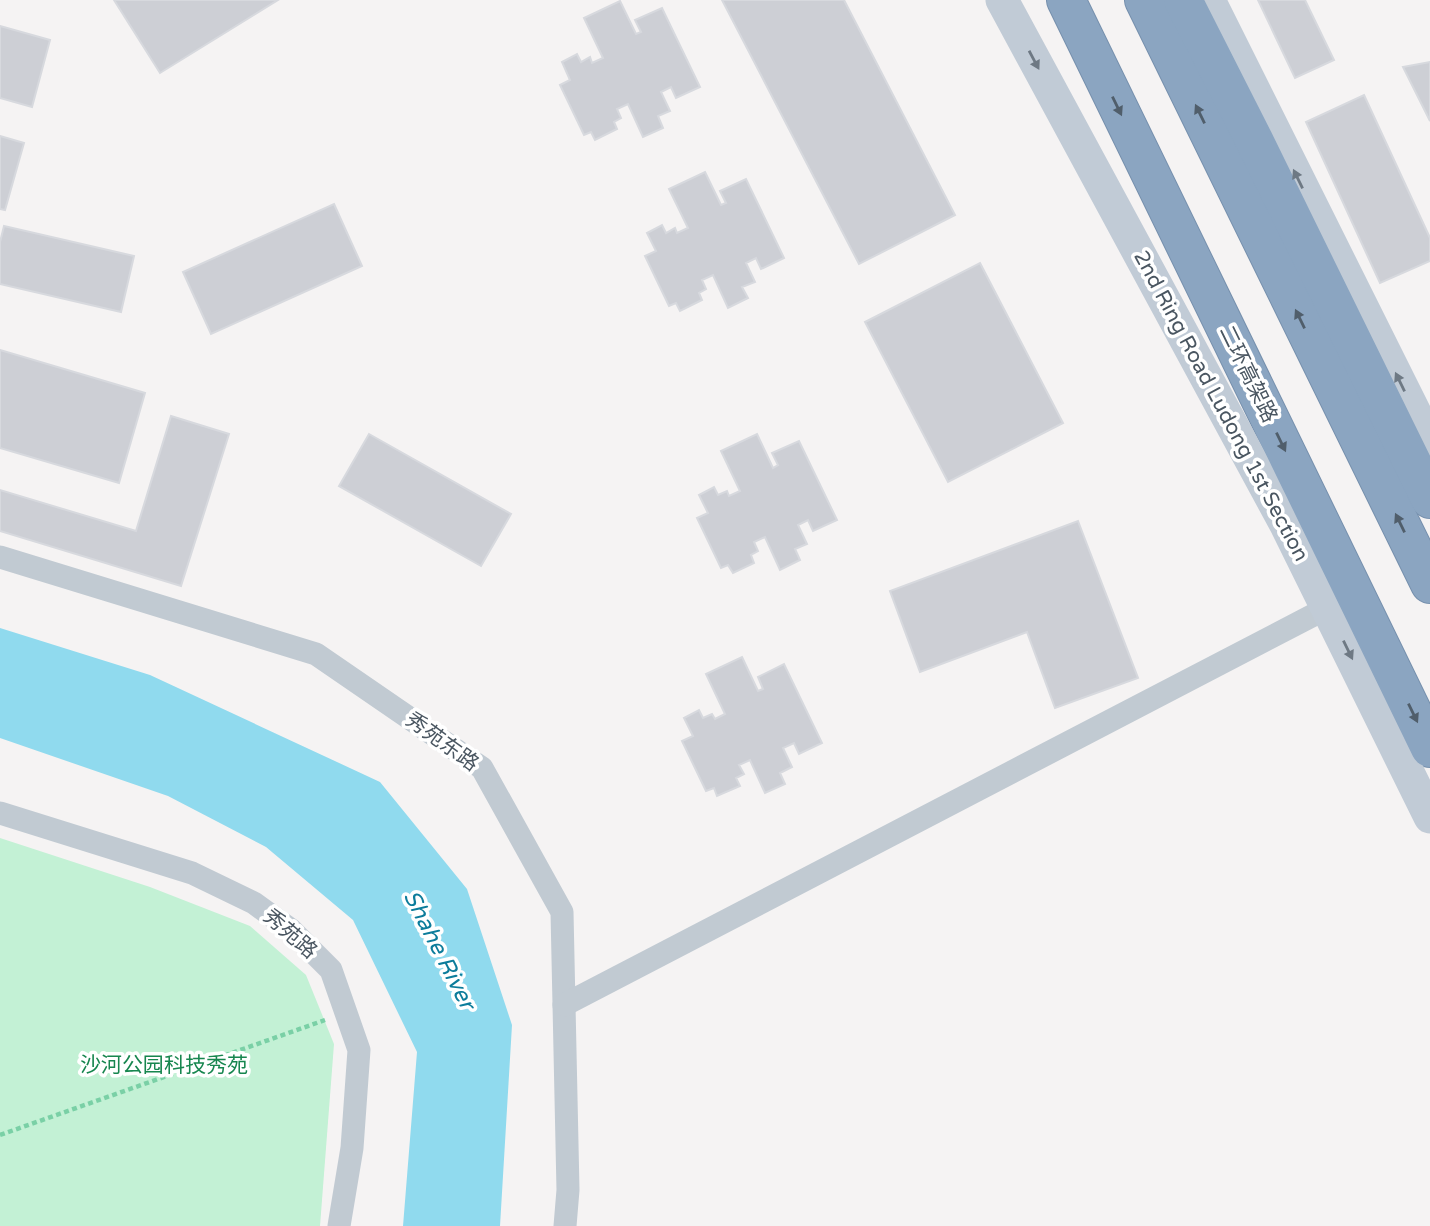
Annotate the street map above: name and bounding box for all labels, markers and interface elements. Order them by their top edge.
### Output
one-way arrow [1029,50,1040,70]
one-way arrow [1112,96,1123,116]
one-way arrow [1194,104,1205,124]
one-way arrow [1293,169,1304,189]
street label: 2nd Ring Road Ludong 1st Section [1128,246,1314,566]
one-way arrow [1294,309,1305,329]
street label: 二环高架路 [1214,321,1282,427]
one-way arrow [1394,372,1405,392]
one-way arrow [1275,432,1287,452]
one-way arrow [1394,513,1406,533]
one-way arrow [1342,640,1354,660]
one-way arrow [1407,703,1419,723]
street label: 秀苑东路 [401,707,483,777]
water label: Shahe River [397,886,482,1017]
street label: 秀苑路 [258,904,322,964]
park label: 沙河公园科技秀苑 [80,1053,248,1078]

